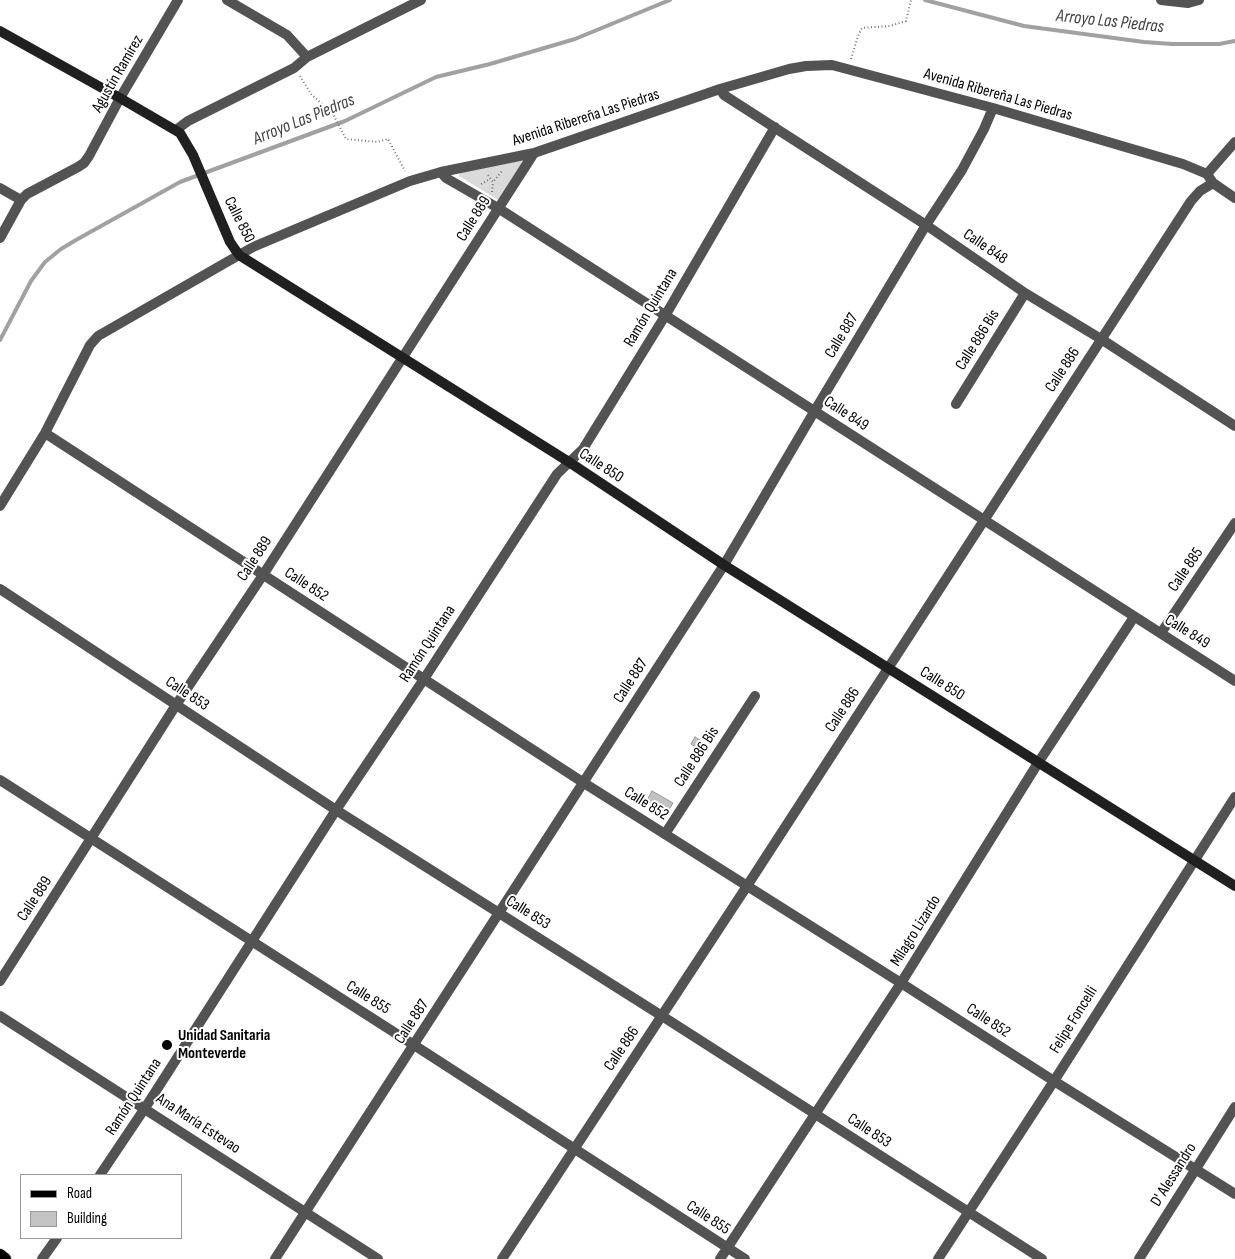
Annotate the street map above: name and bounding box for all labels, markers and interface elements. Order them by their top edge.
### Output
water label: Arroyo Las Piedras [1055,6,1165,38]
street label: Agustín Ramírez [88,32,148,116]
street label: Avenida Ribereña Las Piedras [922,65,1074,125]
street label: Avenida Ribereña Las Piedras [510,85,662,151]
water label: Arroyo Las Piedras [250,90,358,150]
street label: Calle 889 [453,193,495,245]
street label: Calle 850 [219,194,259,246]
street label: Calle 848 [959,225,1011,269]
street label: Ramón Quintana [620,265,682,351]
street label: Calle 886 Bis [952,306,1004,374]
street label: Calle 887 [821,310,863,362]
street label: Calle 886 [1041,344,1085,396]
street label: Calle 849 [820,392,872,436]
street label: Calle 850 [575,445,627,487]
street label: Calle 889 [233,533,277,585]
street label: Calle 885 [1164,544,1208,596]
street label: Calle 852 [280,564,332,606]
street label: Ramón Quintana [396,602,460,686]
street label: Calle 849 [1161,611,1213,653]
street label: Calle 887 [610,655,652,707]
street label: Calle 850 [916,663,968,705]
street label: Calle 853 [161,673,213,715]
street label: Calle 886 [821,684,865,736]
street label: Calle 886 Bis [670,723,724,791]
street label: Calle 852 [620,783,672,825]
street label: Calle 889 [13,873,57,925]
street label: Calle 853 [502,892,554,934]
street label: Milagro Lizardo [887,892,945,970]
street label: Calle 855 [342,977,394,1019]
street label: Felipe Foncelli [1046,983,1102,1057]
street label: Calle 887 [391,996,433,1048]
street label: Calle 852 [962,1000,1014,1042]
street label: Calle 886 [600,1023,644,1075]
place label: Unidad Sanitaria Monteverde [178,1026,270,1064]
marker: Unidad Sanitaria Monteverde [160,1038,174,1052]
street label: Ramón Quintana [102,1055,166,1139]
street label: Ana María Estevao [152,1090,244,1158]
street label: Calle 853 [843,1110,895,1152]
street label: D' Alessandro [1147,1140,1201,1210]
legend [20,1174,182,1239]
text: Road [67,1184,92,1203]
street label: Calle 855 [682,1197,734,1239]
text: Building [67,1209,107,1228]

